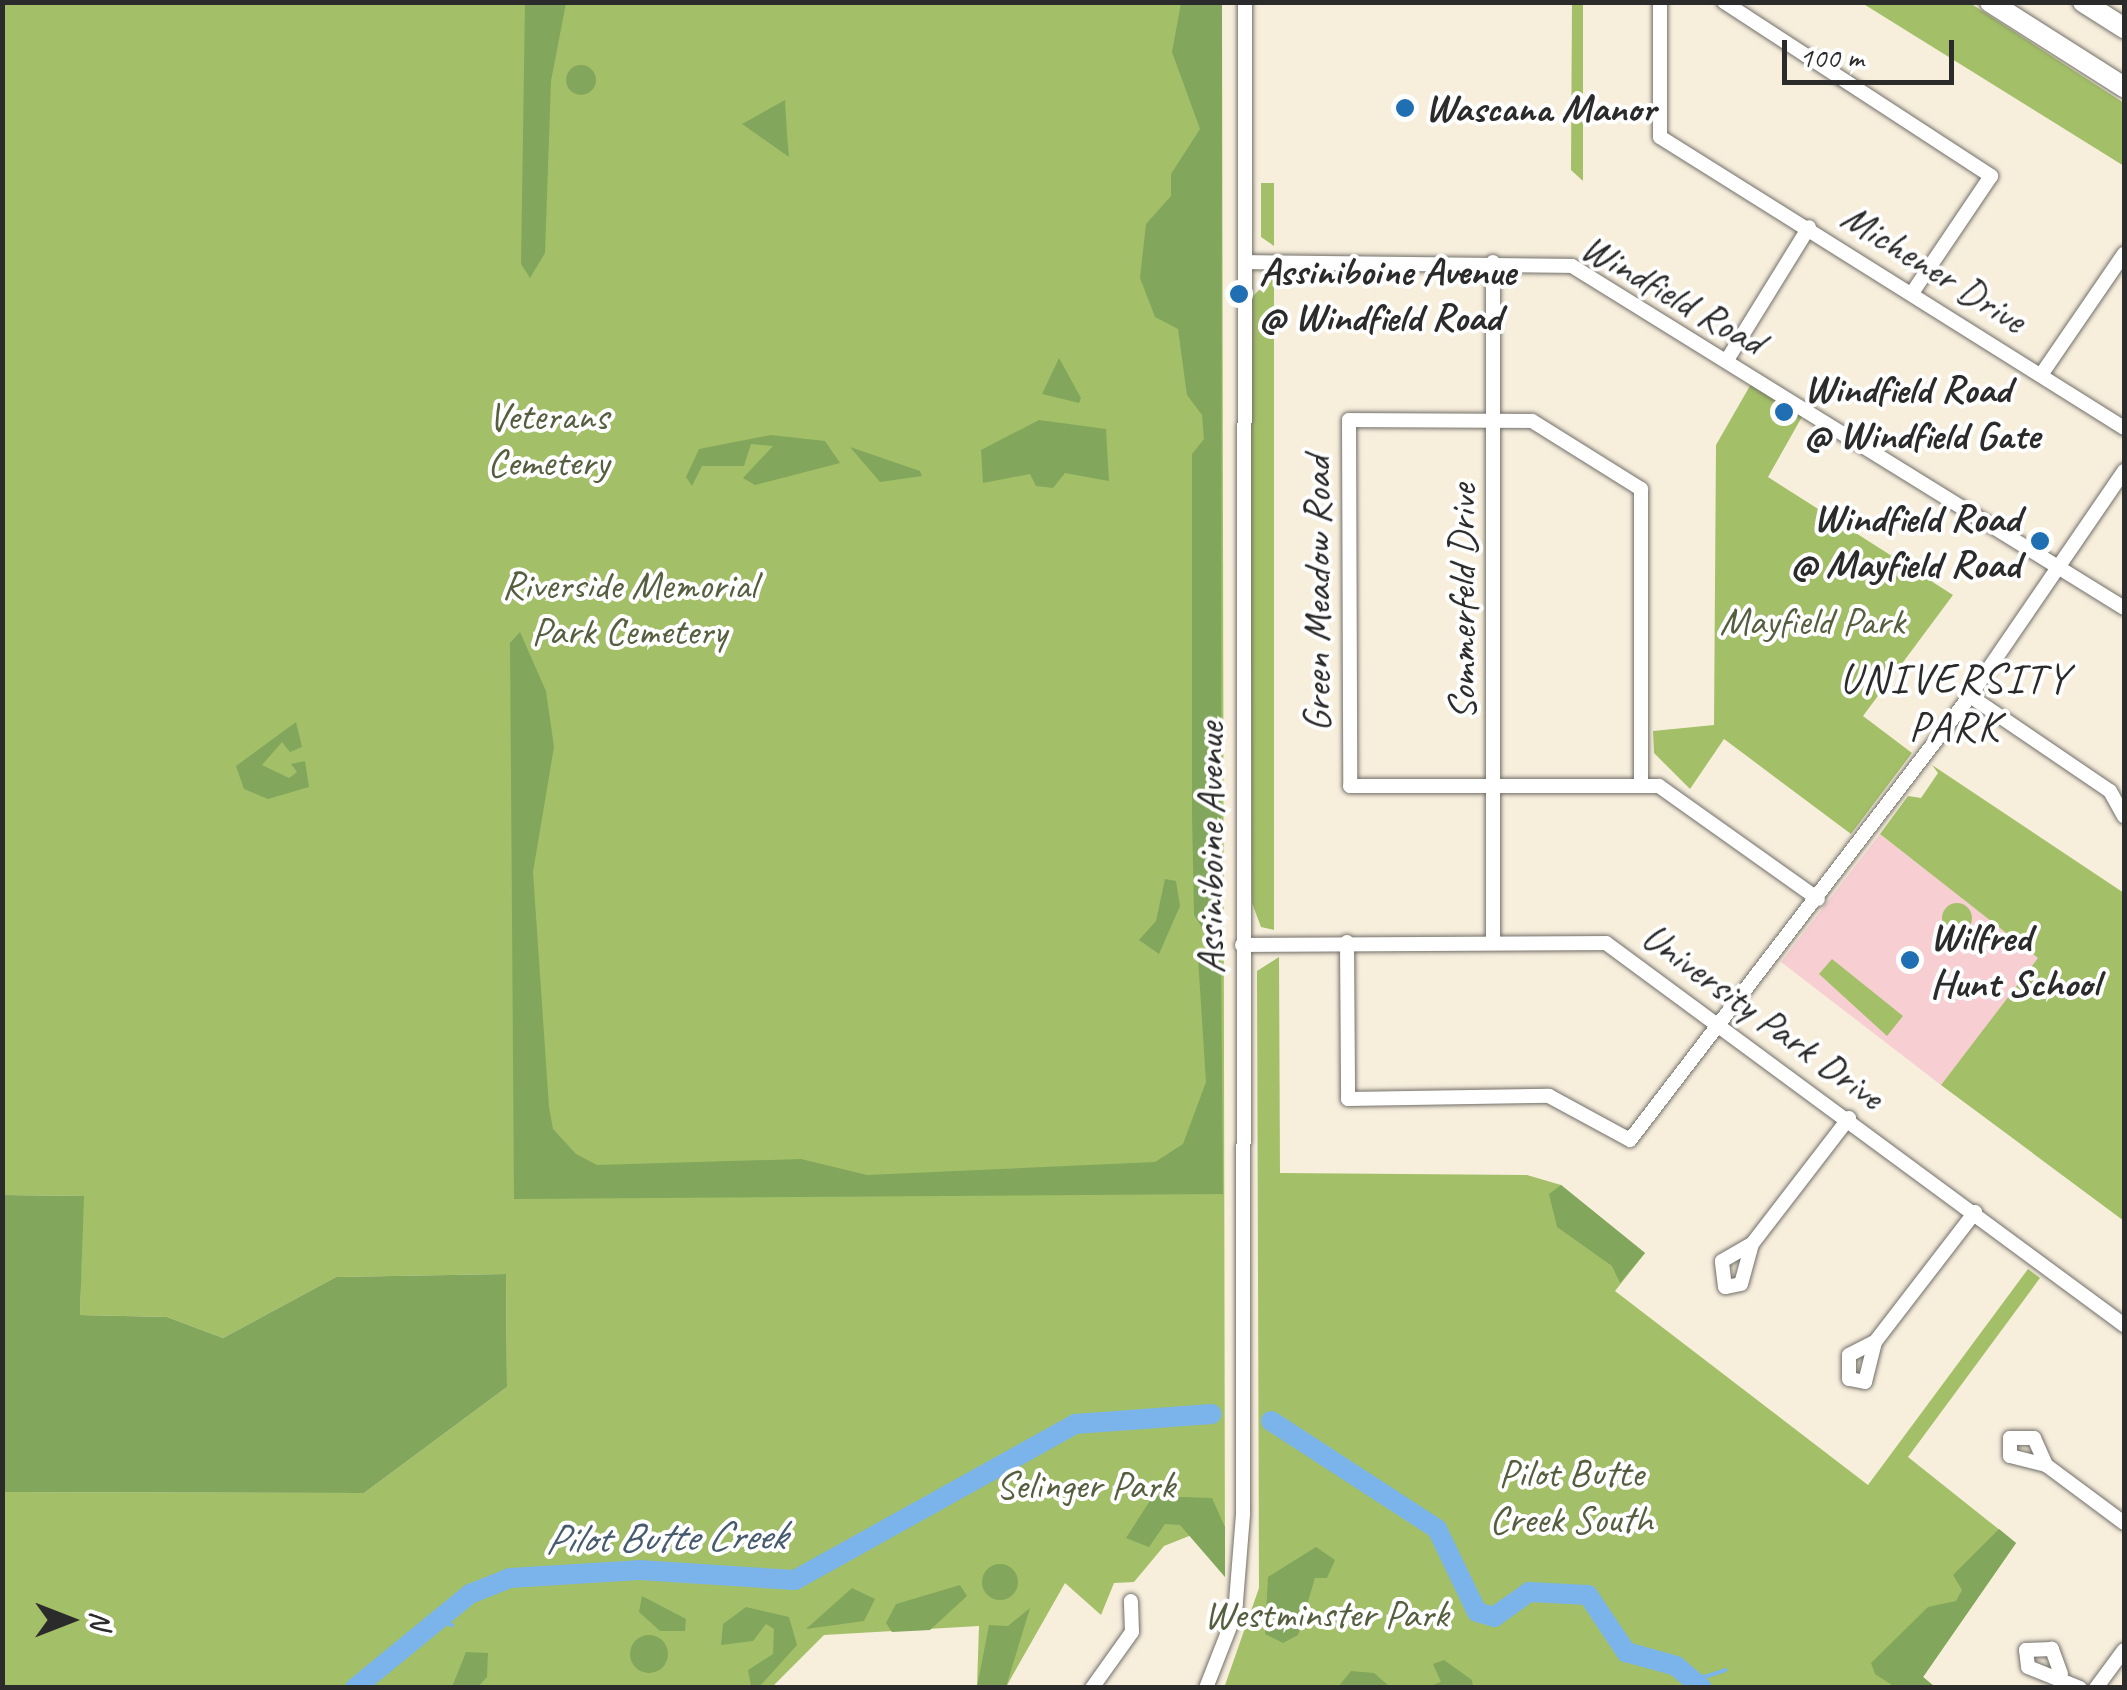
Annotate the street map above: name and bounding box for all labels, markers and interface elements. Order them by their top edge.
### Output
scale bar [1787,20,1960,82]
text: 100 m [1799,38,1864,76]
place label: Wascana Manor [1425,84,1655,132]
marker: Wascana Manor [1394,97,1416,119]
street label: Michener Drive [1833,192,2035,344]
street label: Windfield Road [1574,223,1772,365]
place label: Assiniboine Avenue @ Windfield Road [1259,247,1516,341]
marker: Assiniboine Avenue @ Windfield Road [1228,283,1250,305]
place label: Windfield Road @ Windfield Gate [1804,365,2040,459]
park label: Veterans Cemetery [487,392,609,486]
marker: Windfield Road @ Windfield Gate [1773,401,1795,423]
street label: Green Meadow Road [1293,458,1341,730]
street label: Sommerfeld Drive [1438,484,1486,720]
place label: Windfield Road @ Mayfield Road [1792,494,2020,588]
marker: Windfield Road @ Mayfield Road [2029,530,2051,552]
park label: Riverside Memorial Park Cemetery [502,561,756,655]
park label: Mayfield Park [1719,597,1905,645]
district label: UNIVERSITY PARK [1841,654,2069,752]
street label: Assiniboine Avenue [1186,722,1234,974]
street label: University Park Drive [1632,912,1894,1120]
place label: Wilfred Hunt School [1930,913,2097,1007]
marker: Wilfred Hunt School [1899,949,1921,971]
park label: Pilot Butte Creek South [1490,1449,1652,1543]
park label: Selinger Park [996,1461,1174,1509]
water label: Pilot Butte Creek [544,1511,786,1565]
north arrow [20,1570,120,1670]
park label: Westminster Park [1204,1590,1448,1638]
text: N [83,1611,118,1629]

